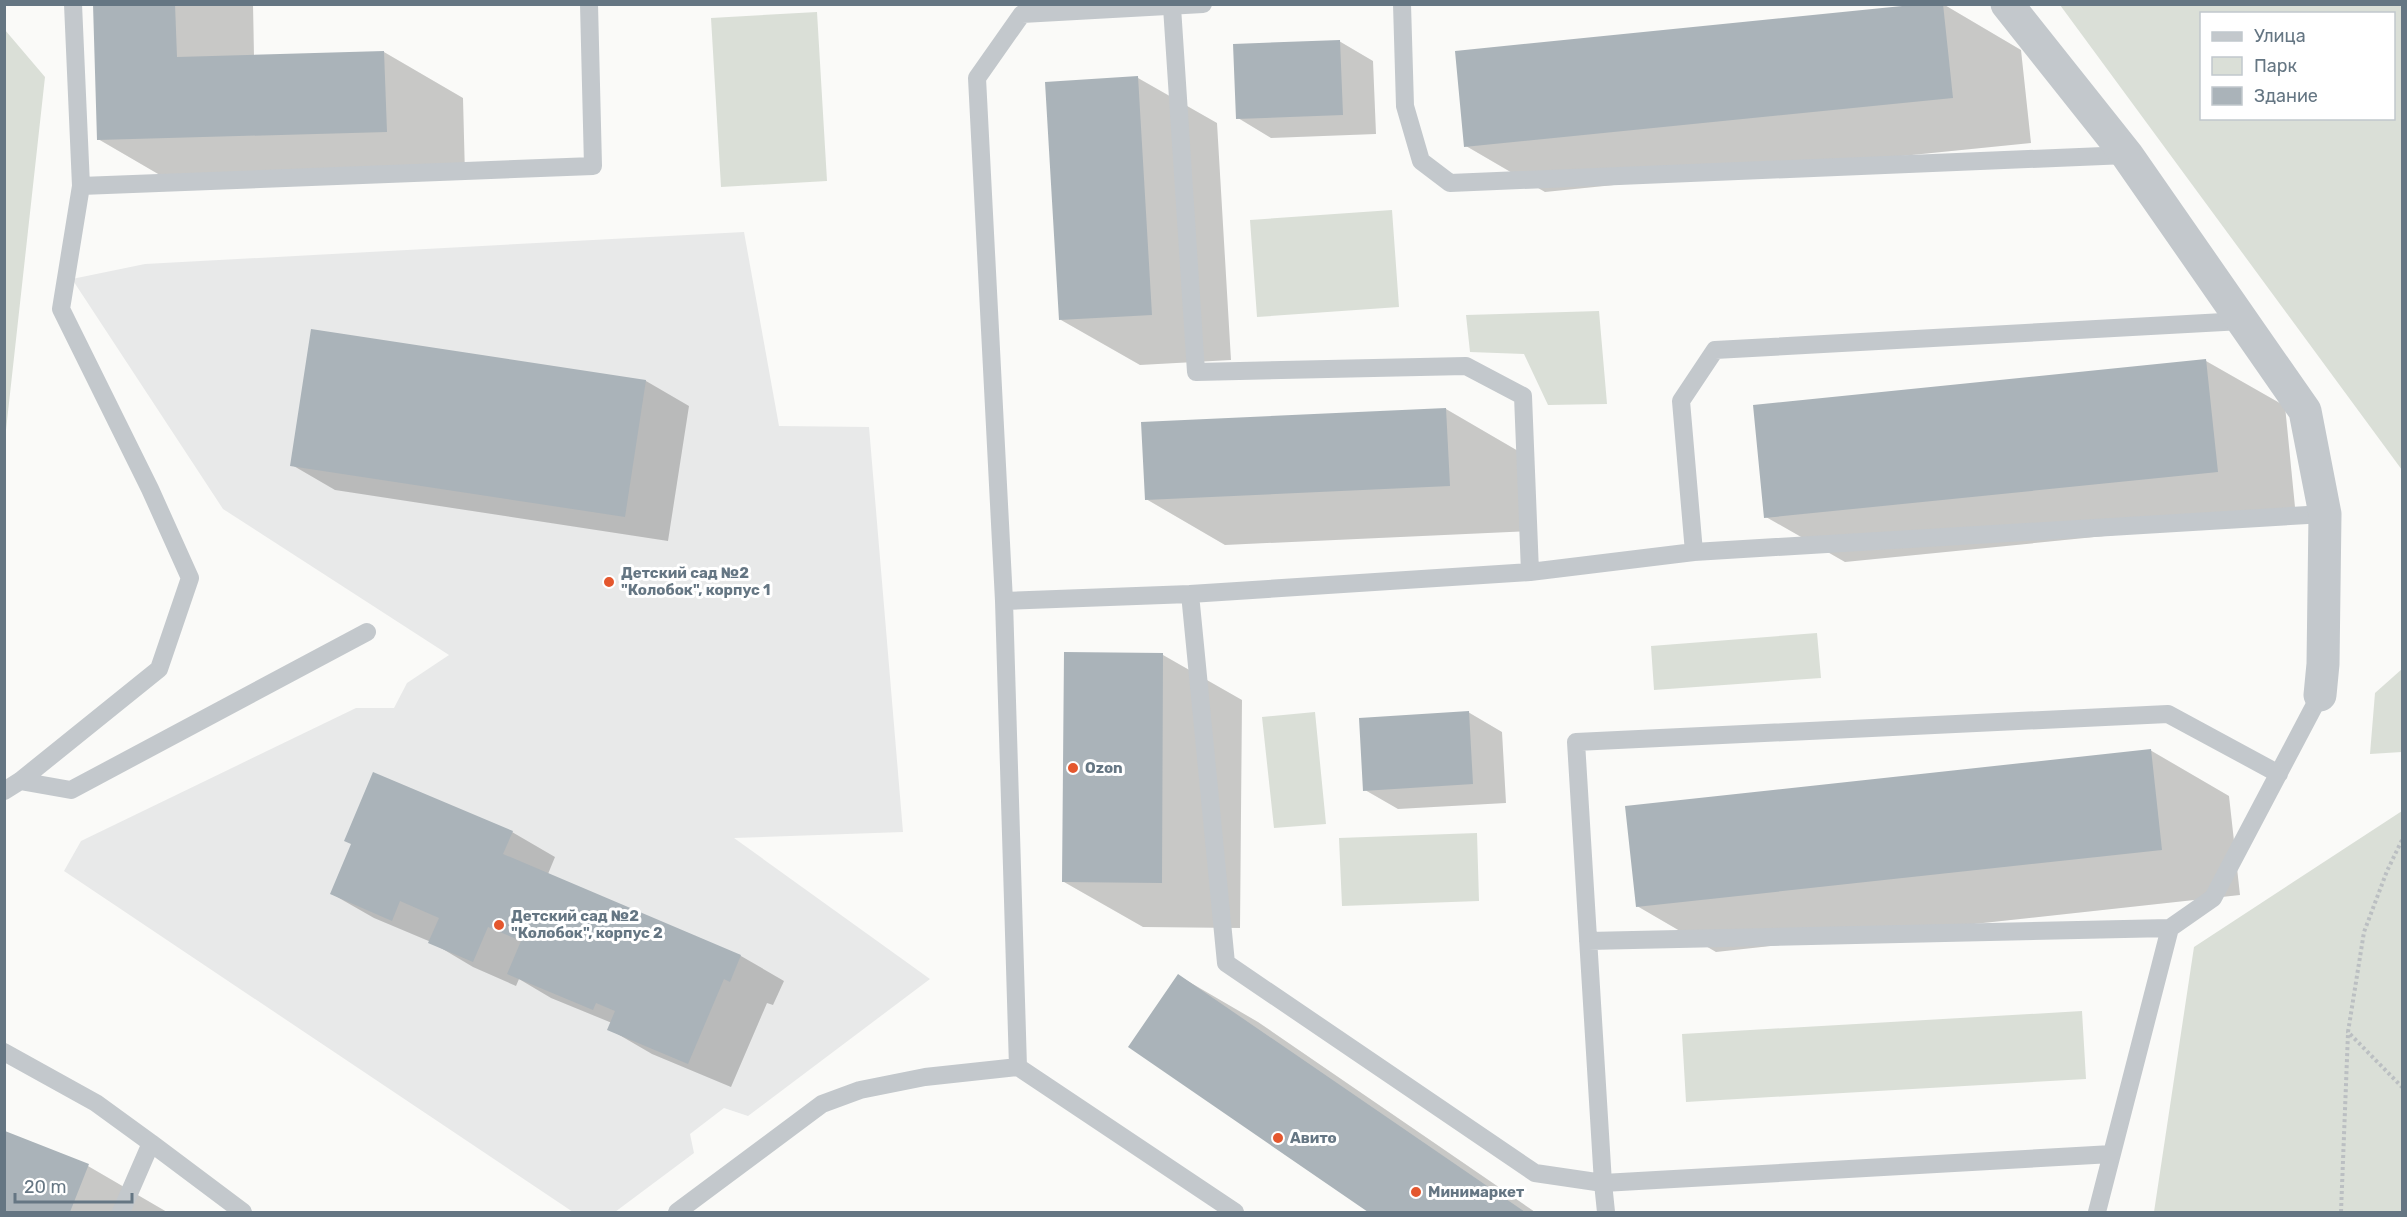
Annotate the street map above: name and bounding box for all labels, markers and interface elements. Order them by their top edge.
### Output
legend [2200,12,2395,120]
text: Улица [2254,25,2306,47]
text: Парк [2254,55,2298,77]
text: Здание [2254,85,2318,107]
place label: Детский сад №2 "Колобок", корпус 1 [621,564,771,599]
marker: Детский сад №2 "Колобок", корпус 1 [602,575,616,589]
place label: Ozon [1085,759,1123,777]
marker: Ozon [1066,761,1080,775]
place label: Детский сад №2 "Колобок", корпус 2 [511,907,663,942]
marker: Детский сад №2 "Колобок", корпус 2 [492,918,506,932]
place label: Авито [1290,1129,1337,1147]
marker: Авито [1271,1131,1285,1145]
scale bar [15,1166,132,1204]
text: 20 m [24,1176,66,1198]
place label: Минимаркет [1428,1183,1525,1201]
marker: Минимаркет [1409,1185,1423,1199]

